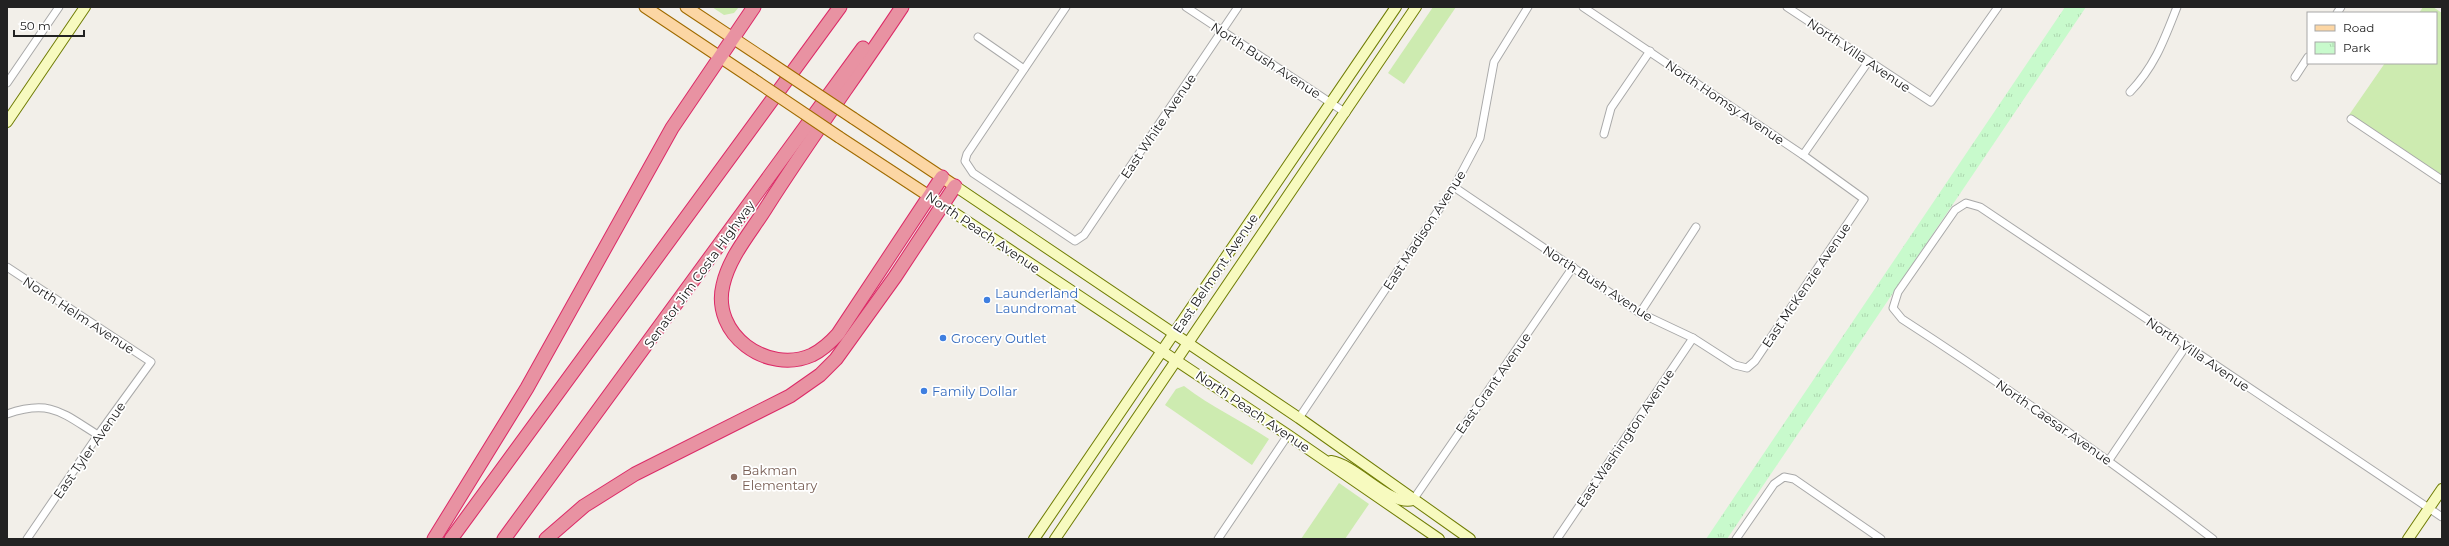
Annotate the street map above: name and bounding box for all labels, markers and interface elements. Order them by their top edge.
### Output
scale bar [14,12,84,38]
legend [2307,12,2437,64]
street label: North Villa Avenue [1804,15,1914,96]
text: 50 m [20,18,51,33]
street label: North Bush Avenue [1208,19,1324,102]
text: Road [2343,20,2374,35]
text: Park [2343,40,2371,55]
street label: North Homsy Avenue [1663,56,1788,148]
street label: East White Avenue [1117,70,1199,181]
street label: East Madison Avenue [1379,167,1469,293]
street label: North Peach Avenue [923,188,1043,276]
street label: Senator Jim Costa Highway [640,196,758,351]
street label: East Belmont Avenue [1169,210,1261,336]
street label: East McKenzie Avenue [1758,219,1854,350]
street label: North Bush Avenue [1540,242,1656,325]
street label: North Helm Avenue [20,273,138,357]
place label: Launderland Laundromat [995,285,1078,316]
marker: Launderland Laundromat [982,295,992,305]
street label: North Villa Avenue [2143,314,2253,395]
street label: East Grant Avenue [1452,329,1534,437]
place label: Grocery Outlet [951,330,1046,346]
marker: Grocery Outlet [938,333,948,343]
street label: East Washington Avenue [1573,366,1677,510]
street label: North Peach Avenue [1193,367,1313,455]
street label: North Caesar Avenue [1993,376,2115,468]
place label: Family Dollar [932,383,1018,399]
marker: Family Dollar [919,386,929,396]
street label: East Tyler Avenue [50,398,129,502]
place label: Bakman Elementary [742,462,818,493]
marker: Bakman Elementary [729,472,739,482]

